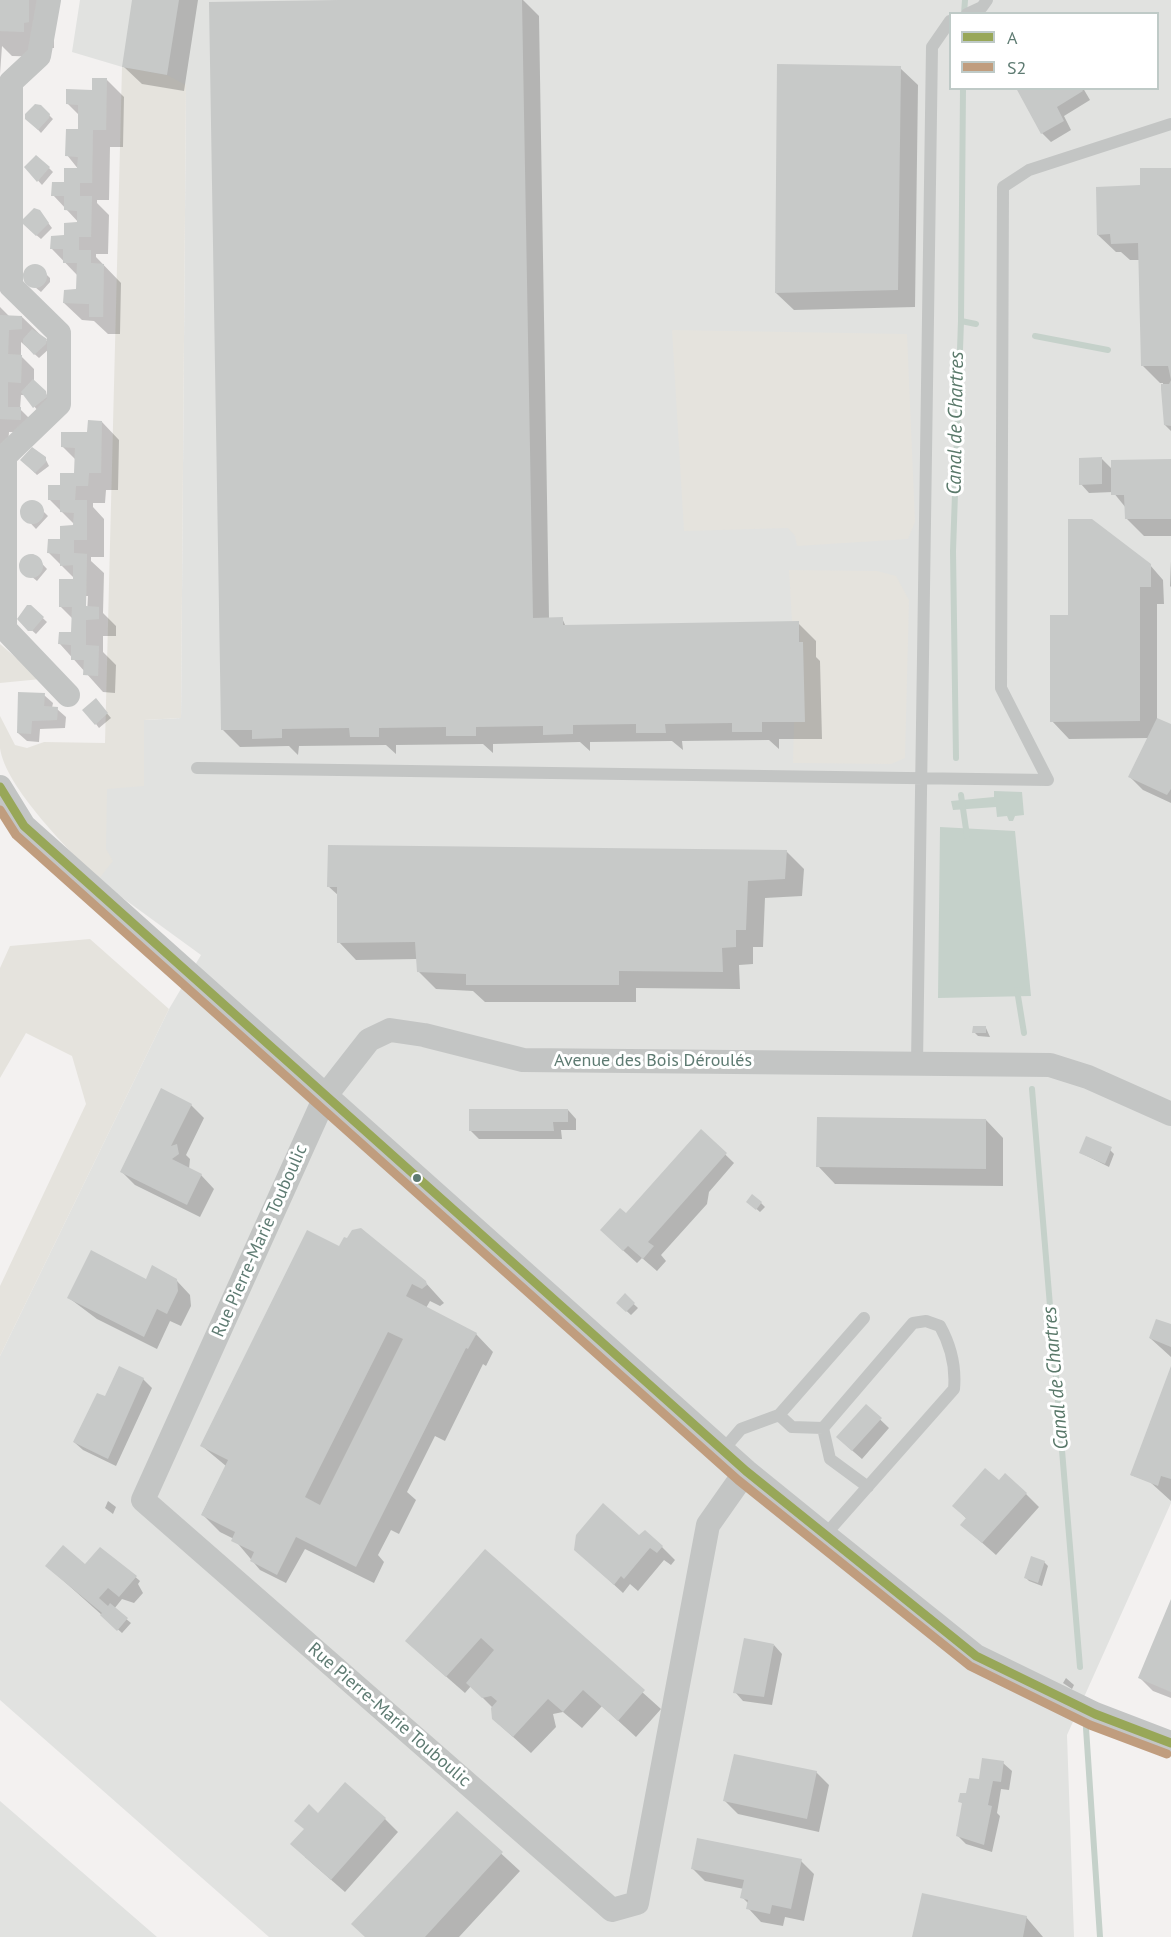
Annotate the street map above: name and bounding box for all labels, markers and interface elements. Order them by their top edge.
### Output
legend [949,12,1159,90]
text: A [1007,26,1018,49]
text: S2 [1007,56,1026,79]
water label: Canal de Chartres [943,351,969,495]
street label: Avenue des Bois Déroulés [554,1050,752,1072]
street label: Rue Pierre-Marie Touboulic [208,1141,312,1341]
unlabelled marker [411,1172,423,1184]
water label: Canal de Chartres [1038,1306,1074,1450]
street label: Rue Pierre-Marie Touboulic [303,1638,475,1792]

